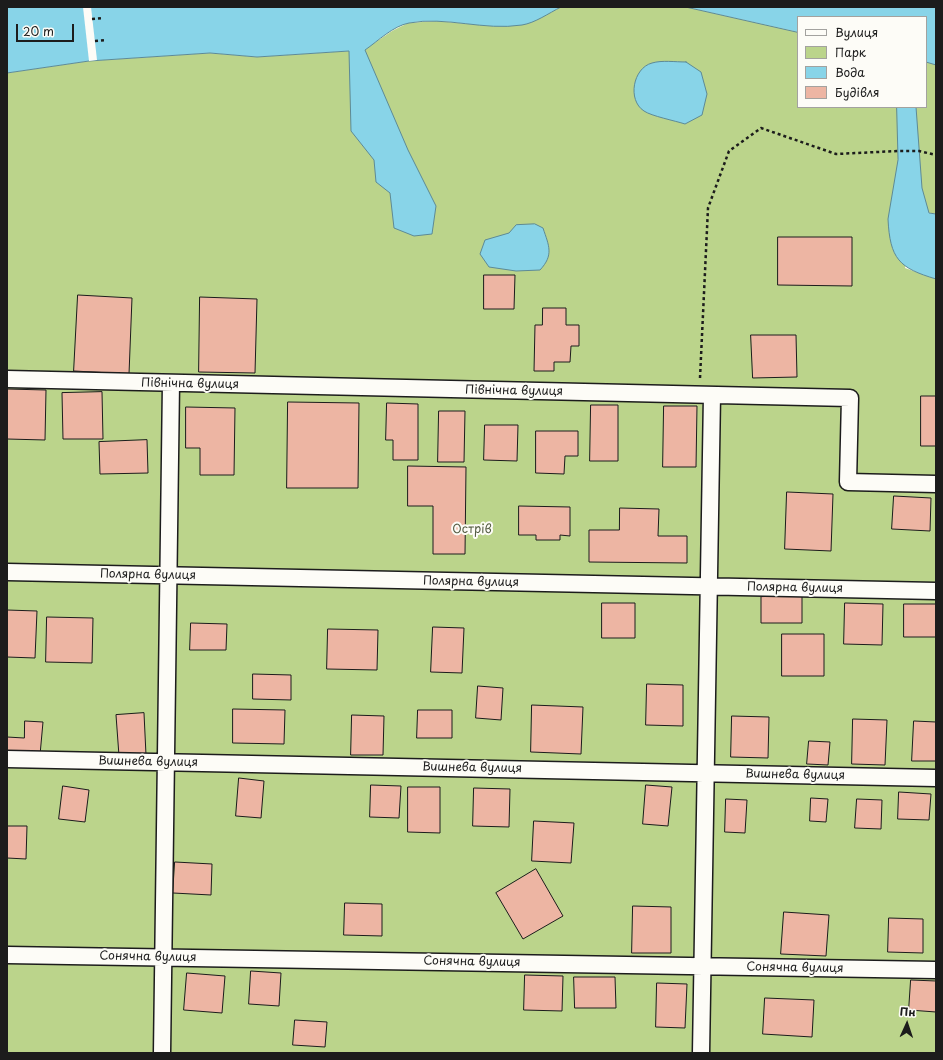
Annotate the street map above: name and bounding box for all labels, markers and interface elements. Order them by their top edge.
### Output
scale bar [18,16,76,42]
legend [797,16,927,108]
text: 20 m [23,22,54,40]
text: Вулиця [835,23,878,41]
text: Парк [835,43,866,61]
text: Вода [835,63,865,81]
text: Будівля [835,83,880,101]
street label: Північна вулиця [141,376,239,392]
street label: Північна вулиця [465,383,563,399]
park label: Острів [452,523,492,537]
street label: Полярна вулиця [100,567,196,583]
street label: Полярна вулиця [423,574,519,590]
street label: Полярна вулиця [747,580,843,596]
street label: Вишнева вулиця [98,754,198,770]
street label: Вишнева вулиця [422,760,522,776]
street label: Вишнева вулиця [745,767,845,783]
street label: Сонячна вулиця [99,949,197,965]
street label: Сонячна вулиця [423,954,521,970]
street label: Сонячна вулиця [746,960,844,976]
text: Пн [899,1003,916,1020]
north arrow [887,1004,927,1044]

